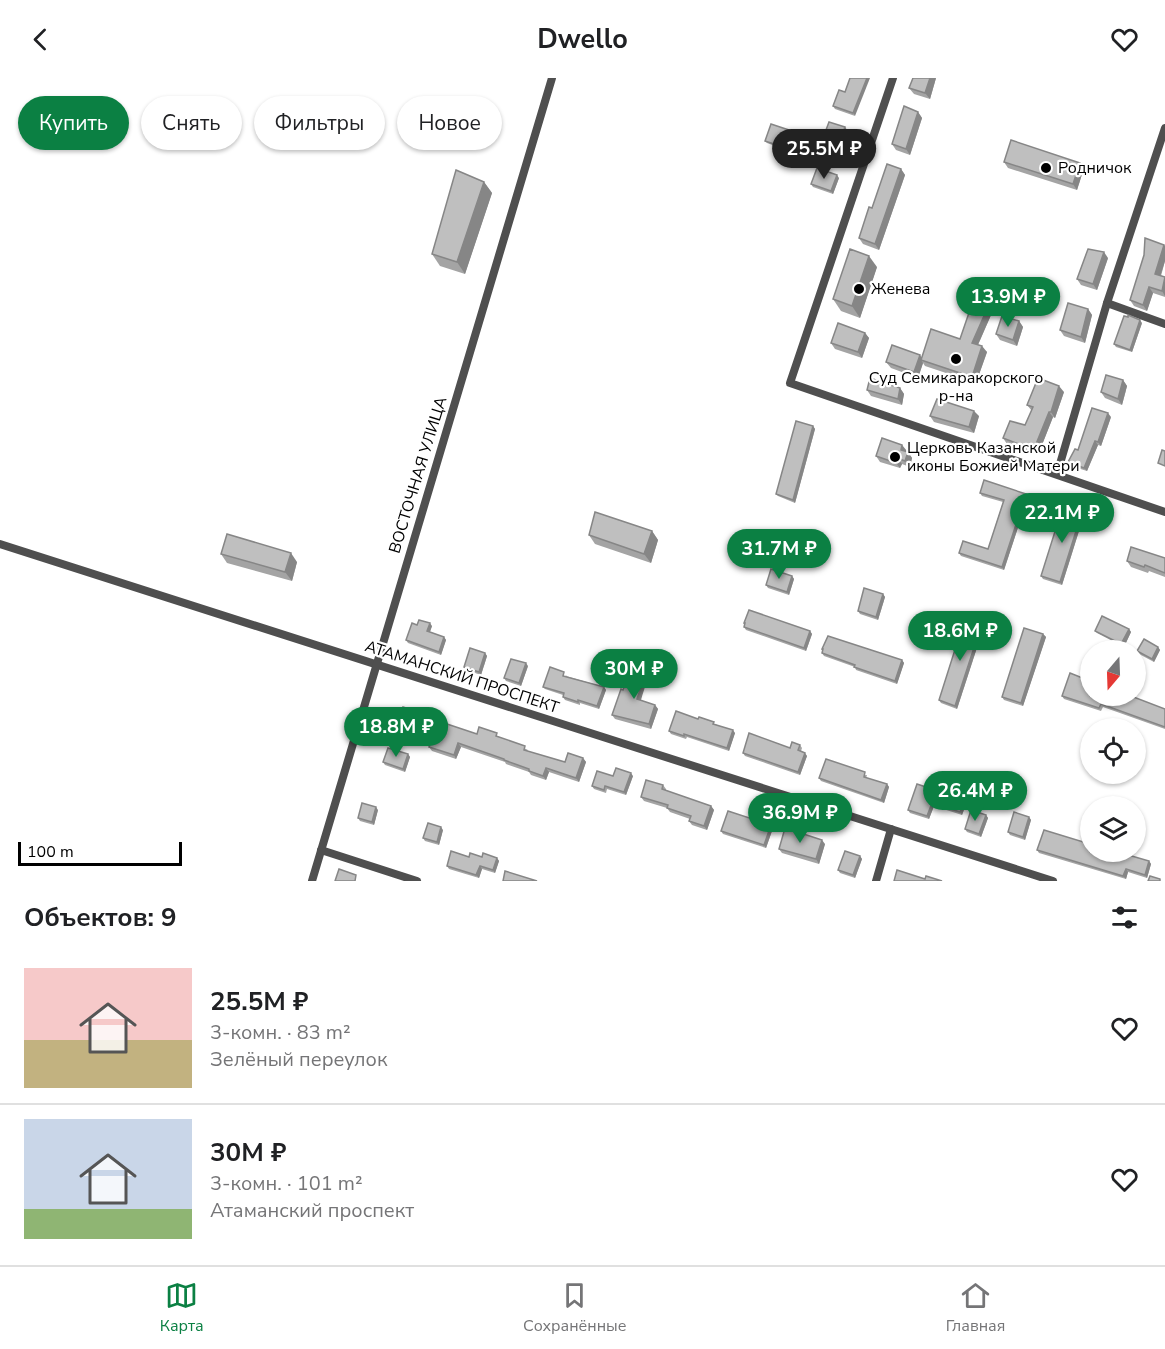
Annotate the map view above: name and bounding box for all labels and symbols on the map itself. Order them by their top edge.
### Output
pin: 25.5M ₽ [769,129,879,180]
place label: Родничок [1058,157,1132,179]
marker: Родничок [1039,161,1053,175]
pin: 13.9M ₽ [953,277,1063,328]
place label: Женева [871,278,931,300]
marker: Женева [852,282,866,296]
marker: Суд Семикаракорского р-на [949,352,963,366]
place label: Суд Семикаракорского р-на [869,367,1043,407]
street label: ВОСТОЧНАЯ УЛИЦА [384,394,452,556]
place label: Церковь Казанской иконы Божией Матери [907,437,1080,477]
marker: Церковь Казанской иконы Божией Матери [888,450,902,464]
pin: 22.1M ₽ [1007,493,1117,544]
pin: 31.7M ₽ [724,529,834,580]
pin: 18.6M ₽ [905,611,1015,662]
street label: АТАМАНСКИЙ ПРОСПЕКТ [362,635,562,719]
north arrow [1080,640,1146,706]
pin: 30M ₽ [592,649,676,700]
pin: 18.8M ₽ [341,707,451,758]
pin: 26.4M ₽ [920,771,1030,822]
pin: 36.9M ₽ [745,793,855,844]
scale bar [18,839,182,866]

